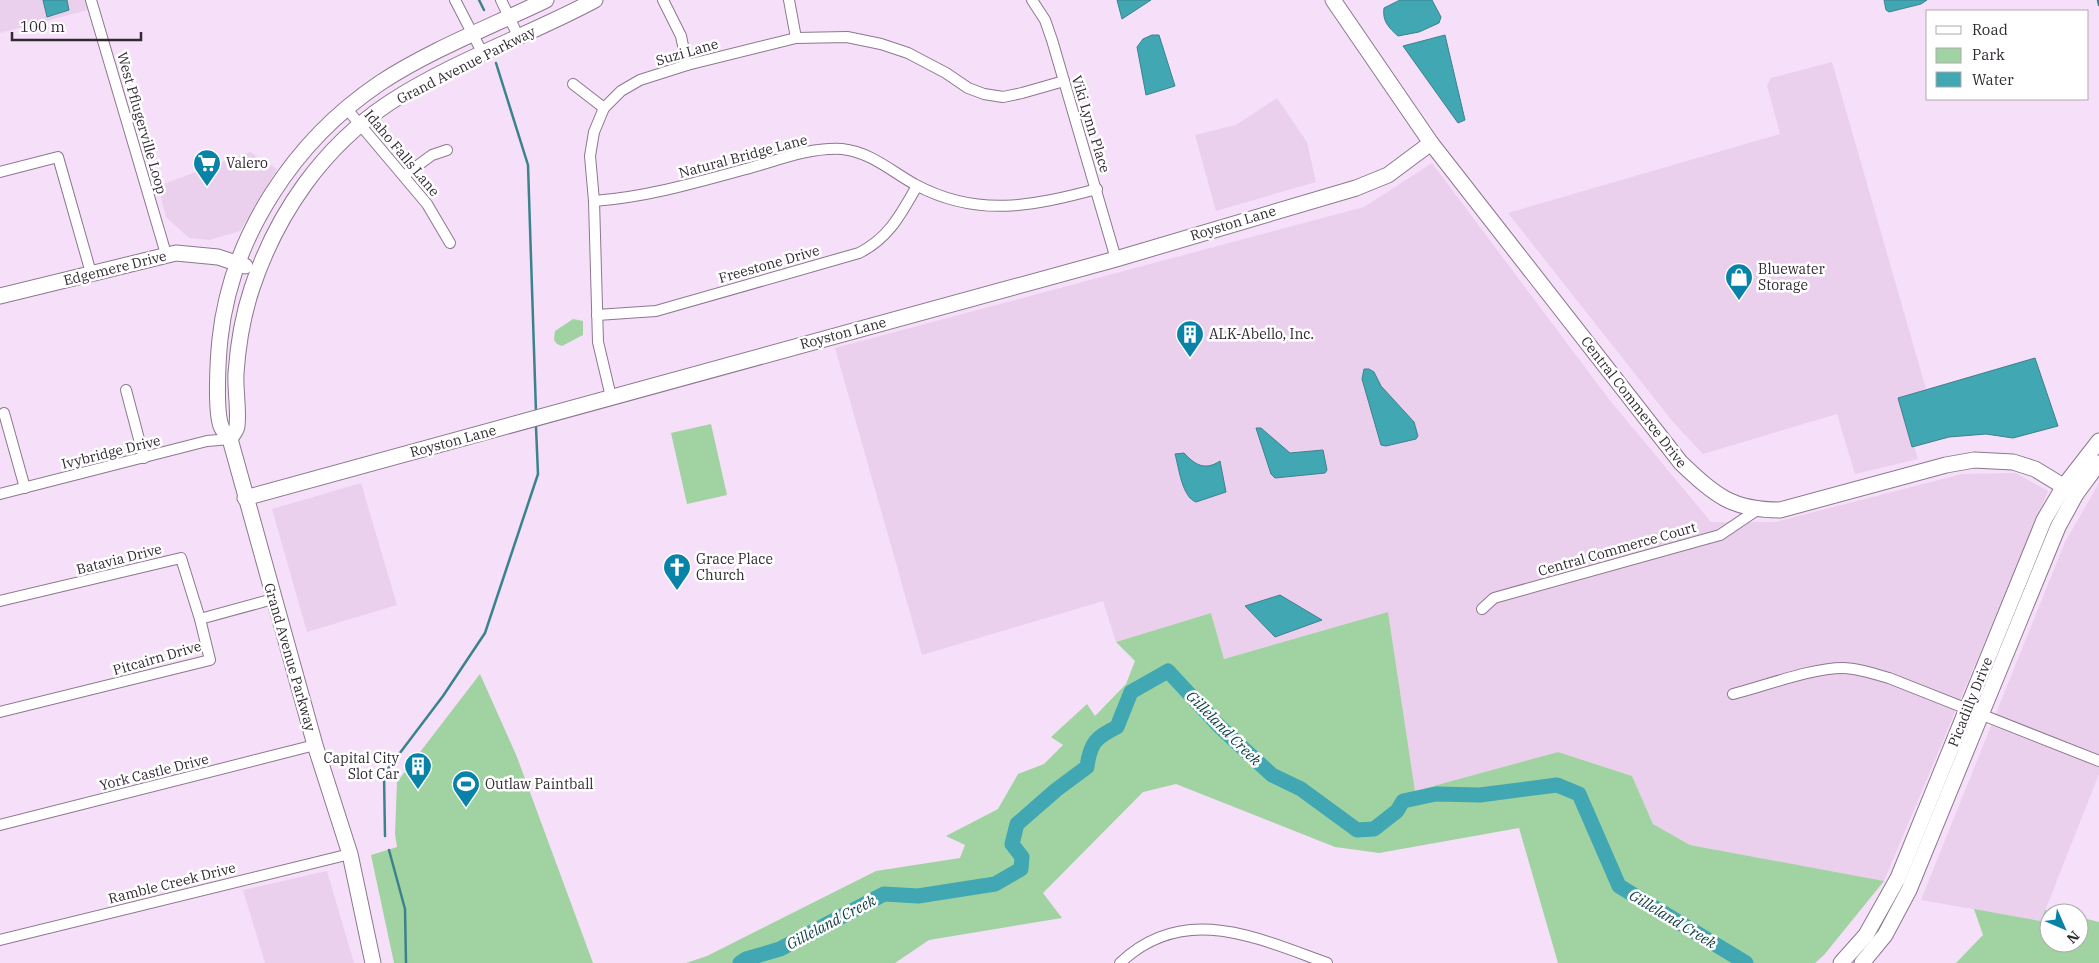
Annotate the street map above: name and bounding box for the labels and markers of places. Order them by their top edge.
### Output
supermarket icon: Valero [192,148,222,187]
place label: Valero [226,154,268,172]
place label: Bluewater Storage [1758,260,1825,294]
shop icon: Bluewater Storage [1724,262,1754,301]
building icon: ALK-Abello, Inc. [1175,319,1205,358]
place label: ALK-Abello, Inc. [1209,325,1314,343]
place label: Grace Place Church [696,550,773,584]
church icon: Grace Place Church [662,552,692,591]
place label: Capital City Slot Car [323,749,400,783]
building icon: Capital City Slot Car [403,751,433,790]
sports icon: Outlaw Paintball [451,769,481,808]
place label: Outlaw Paintball [485,775,594,793]

